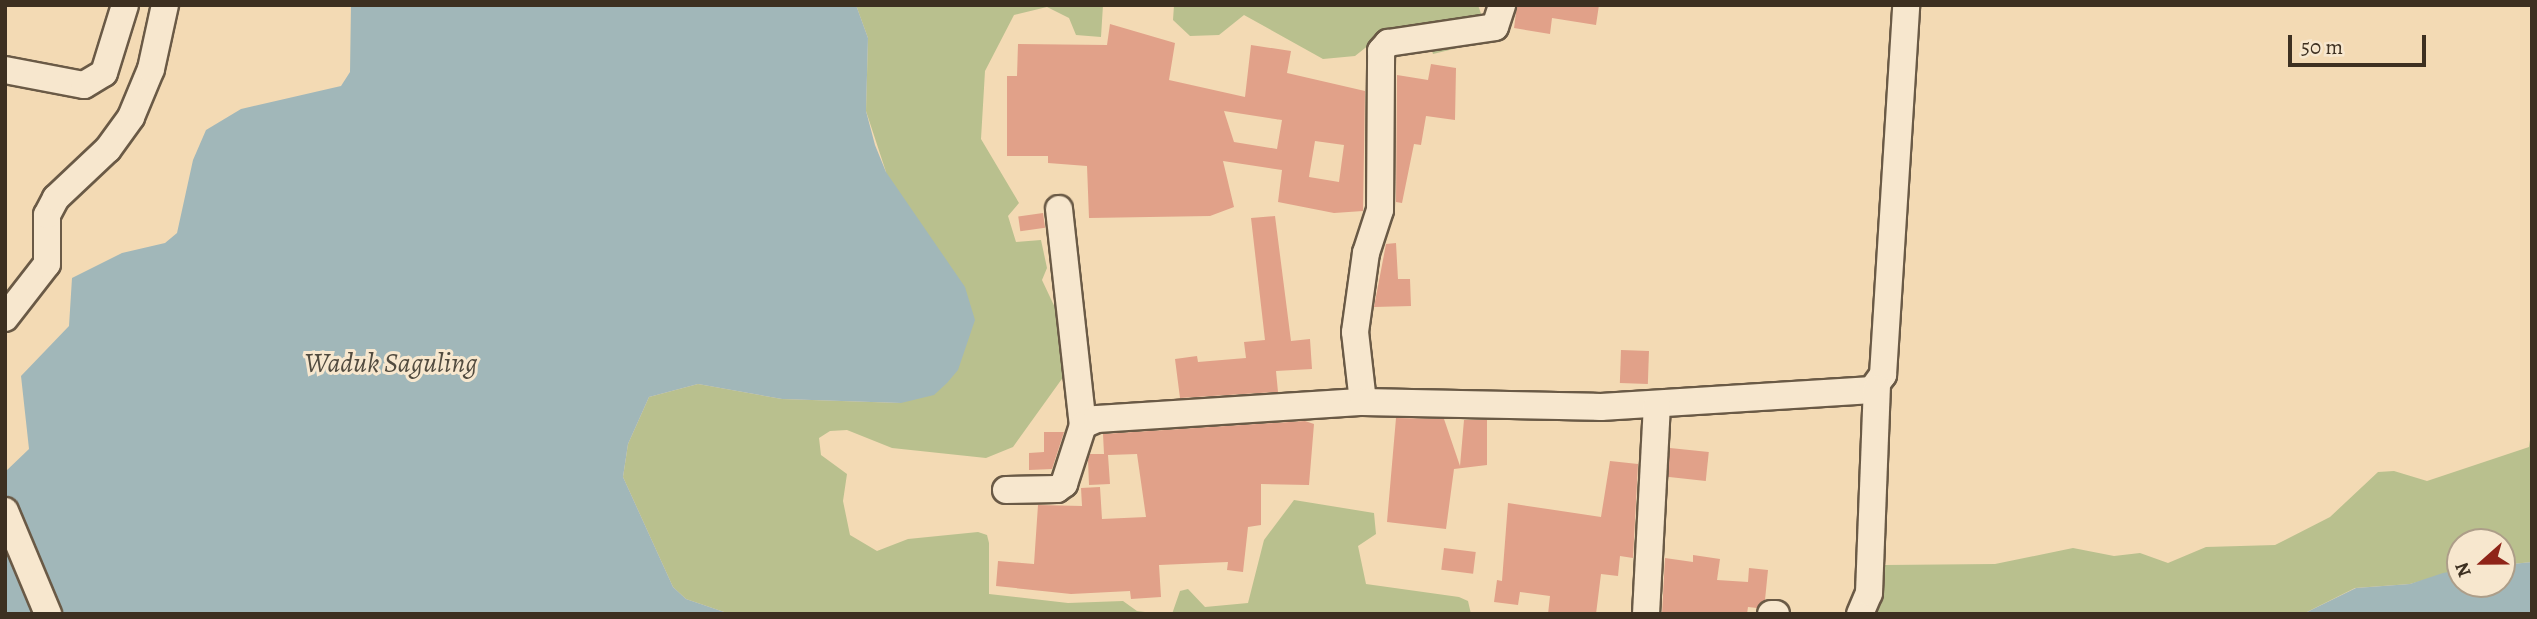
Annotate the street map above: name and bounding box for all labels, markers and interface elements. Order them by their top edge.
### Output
scale bar [2292,21,2430,65]
text: 50 m [2301,33,2343,61]
water label: Waduk Saguling [304,346,478,380]
north arrow [2446,528,2516,598]
text: N [2449,559,2478,581]

